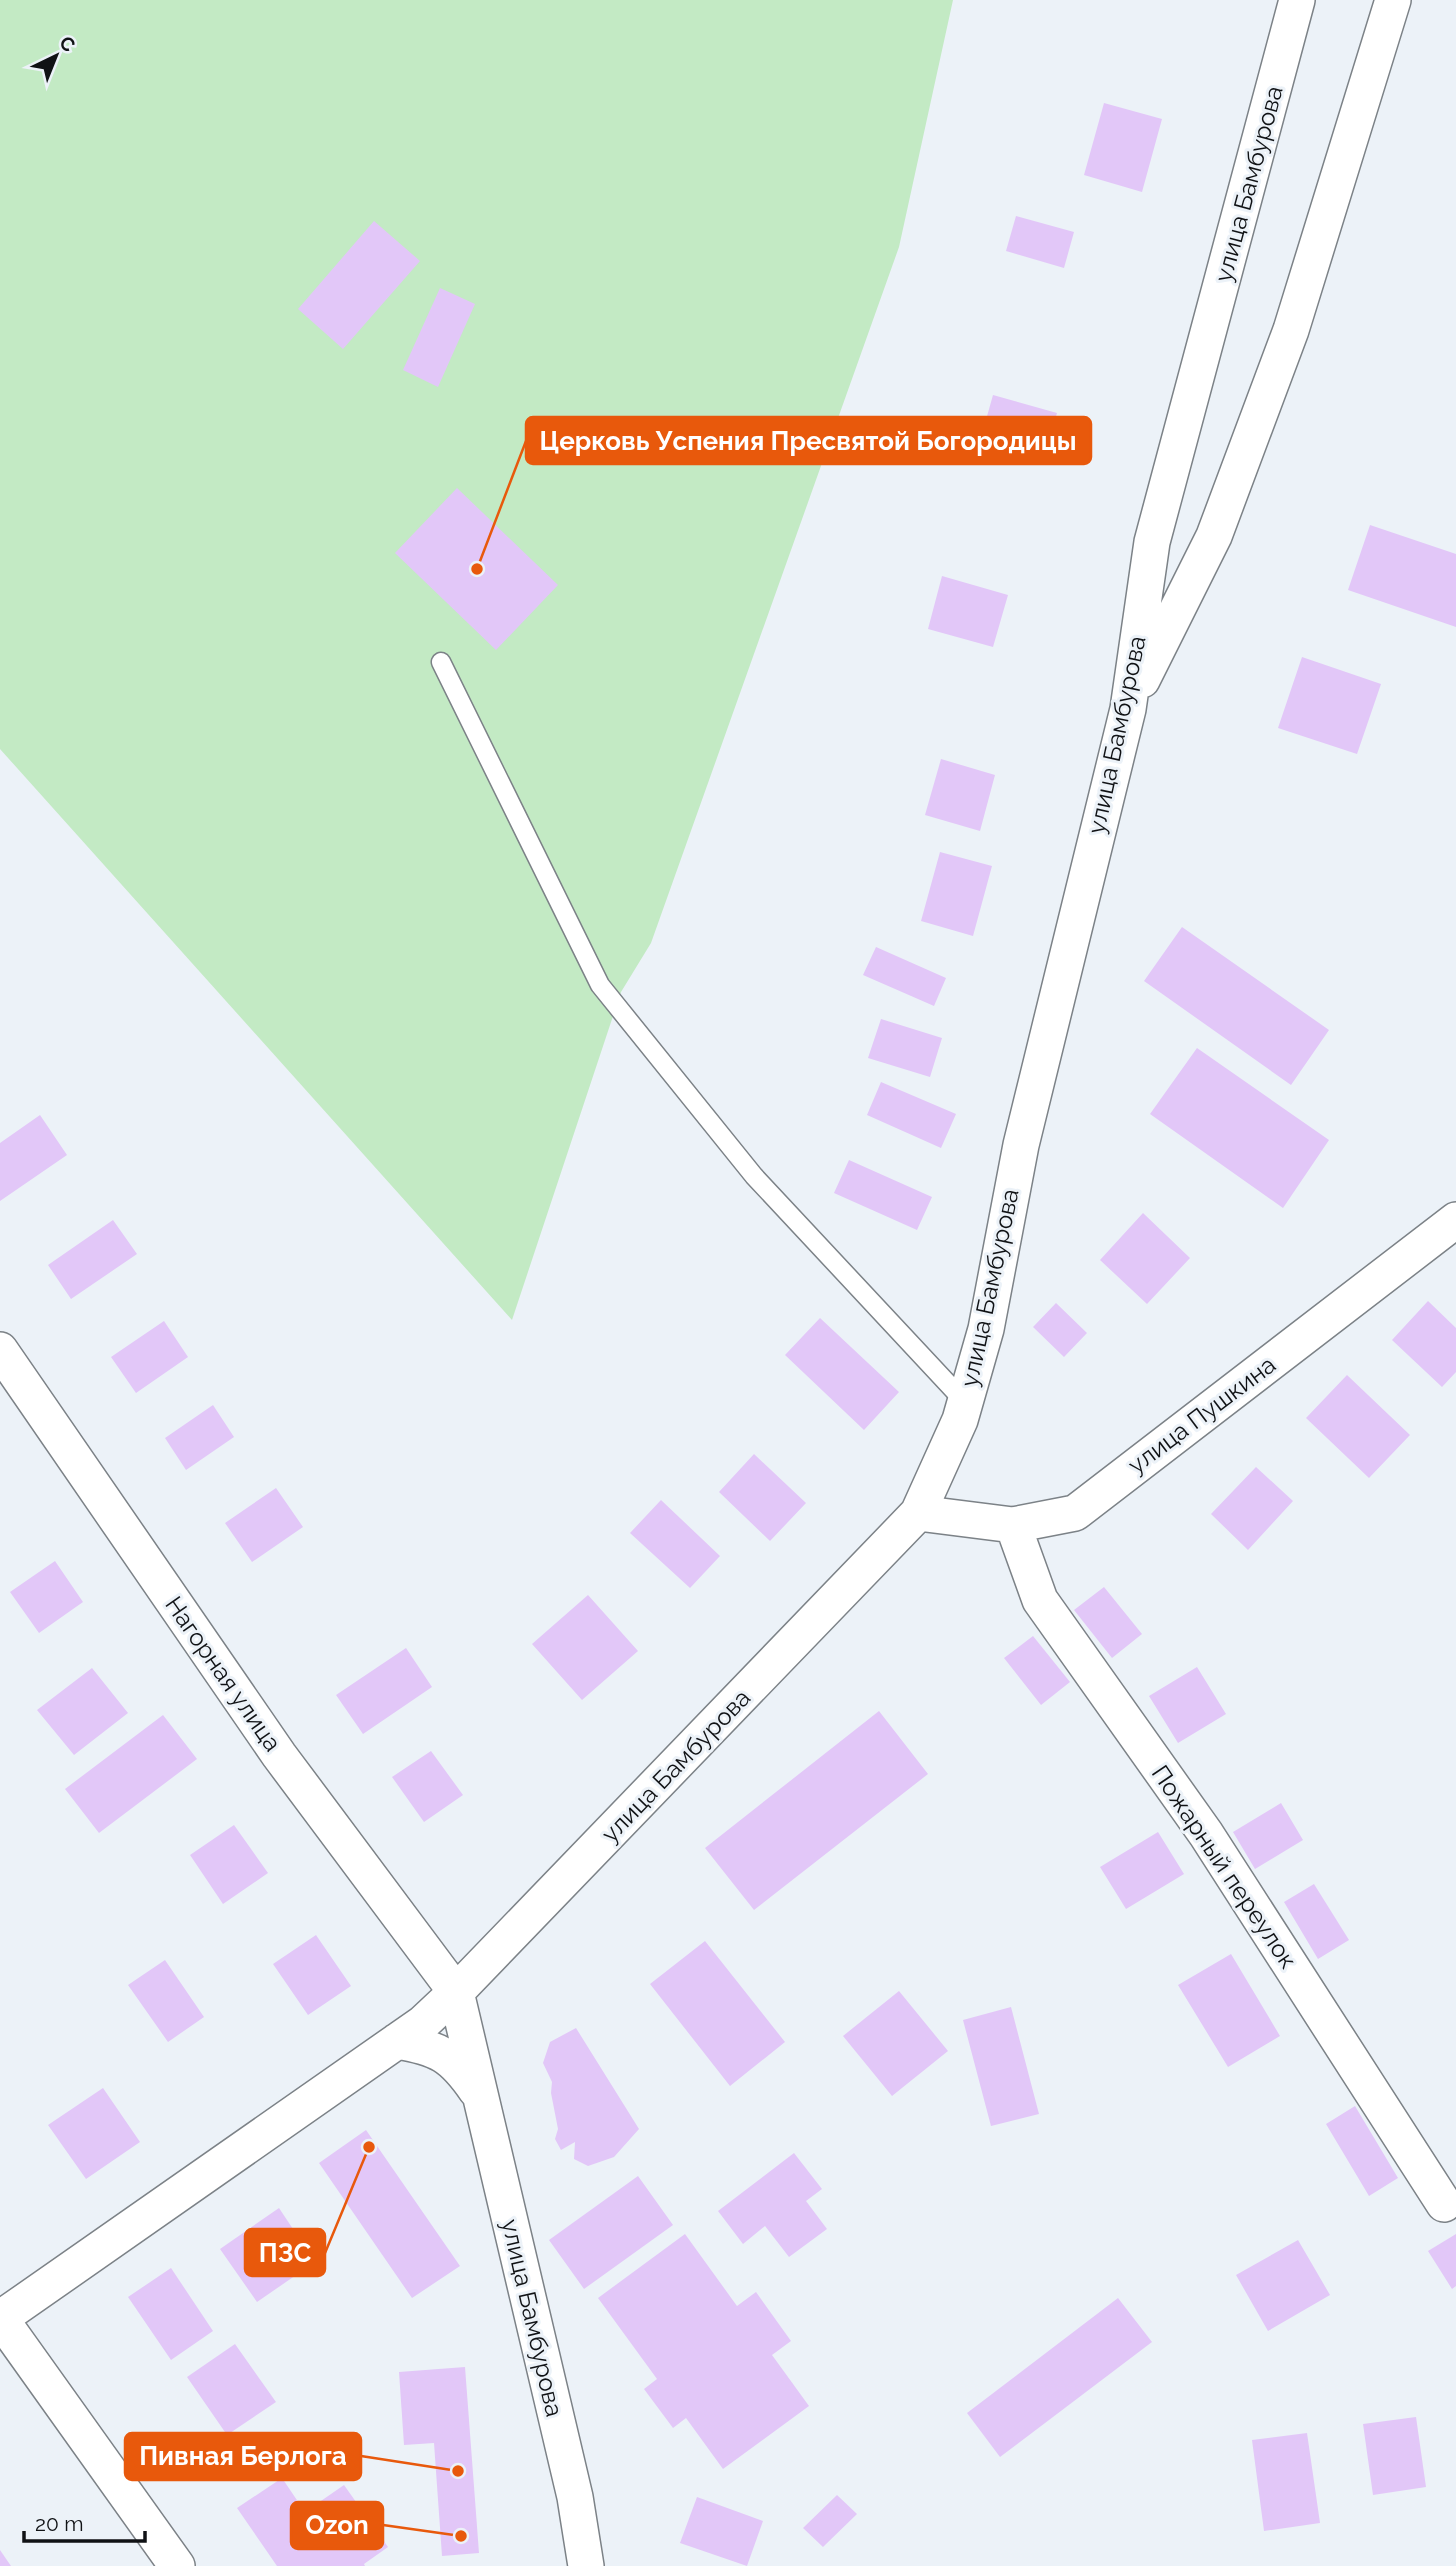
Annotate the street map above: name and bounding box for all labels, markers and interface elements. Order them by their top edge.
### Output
north arrow [21,21,91,91]
text: С [55,31,80,56]
street label: улица Бамбурова [1208,83,1289,285]
callout: Церковь Успения Пресвятой Богородицы [526,417,1091,464]
text: Церковь Успения Пресвятой Богородицы [540,426,1076,456]
street label: улица Бамбурова [1081,633,1152,837]
street label: улица Бамбурова [954,1186,1025,1390]
street label: улица Пушкина [1122,1350,1281,1479]
street label: Нагорная улица [159,1591,288,1757]
street label: улица Бамбурова [595,1683,756,1848]
street label: Пожарный переулок [1146,1760,1303,1974]
street label: улица Бамбурова [496,2216,569,2419]
callout: ПЗС [245,2229,325,2276]
text: ПЗС [259,2238,311,2268]
callout: Пивная Берлога [125,2433,361,2480]
text: Пивная Берлога [139,2441,347,2471]
scale bar [24,2500,145,2544]
callout: Ozon [291,2502,383,2549]
text: Ozon [305,2510,369,2540]
text: 20 m [35,2511,83,2536]

